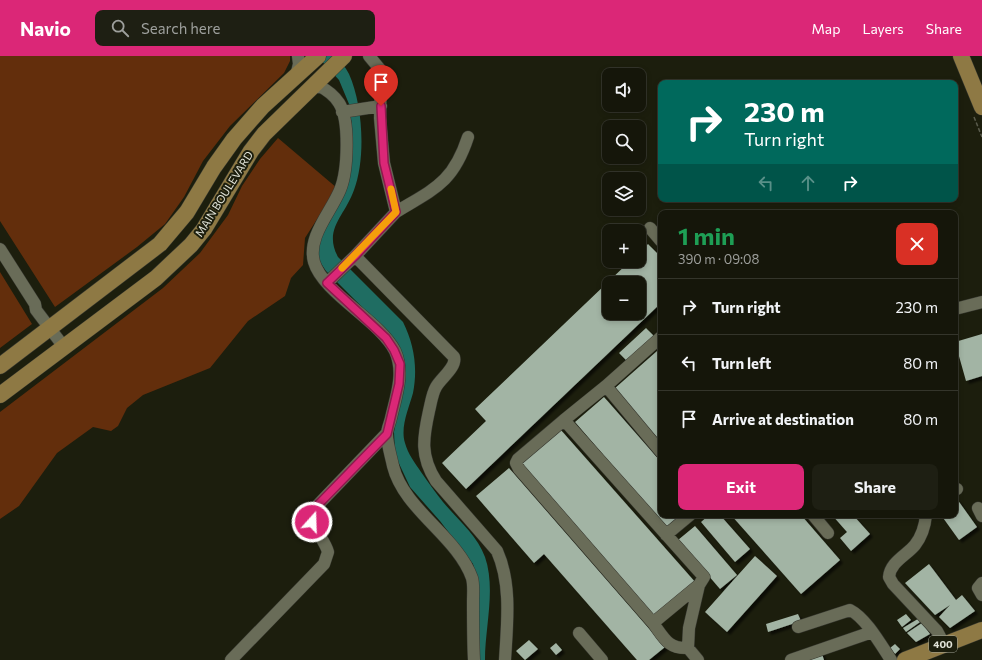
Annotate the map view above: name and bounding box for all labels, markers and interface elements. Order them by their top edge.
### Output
search box [95,10,375,46]
text: Navio [20,17,71,40]
icon: search [109,17,131,39]
text: Search here [141,19,220,37]
text: Map [812,20,840,37]
text: Layers [862,20,904,37]
text: Share [926,20,962,37]
pin [364,65,398,106]
map controls [602,68,646,320]
button: sound [602,68,646,112]
icon: arrive [370,71,392,93]
text: 230 m [744,94,825,128]
icon: right [678,96,730,148]
button: search [602,120,646,164]
text: Turn right [744,128,824,150]
street label: MAIN BOULEVARD [192,149,255,239]
button: layers [602,172,646,216]
icon: left [755,172,777,194]
icon: ahead [797,172,819,194]
icon: right [839,172,861,194]
text: 1 min [678,221,735,250]
button: close [896,223,938,265]
button: + [602,224,646,268]
text: 390 m · 09:08 [678,251,759,267]
button: − [602,276,646,320]
icon: right [678,296,700,318]
text: Turn right [712,298,781,316]
text: 230 m [895,298,938,316]
icon: left [678,352,700,374]
text: Turn left [712,354,771,372]
text: 80 m [903,354,938,372]
icon: arrive [678,408,700,430]
text: Arrive at destination [712,410,854,428]
text: 80 m [903,410,938,428]
button: Exit [678,464,804,510]
button: Share [812,464,938,510]
position arrow [291,501,333,543]
road number: 400 [929,636,957,652]

